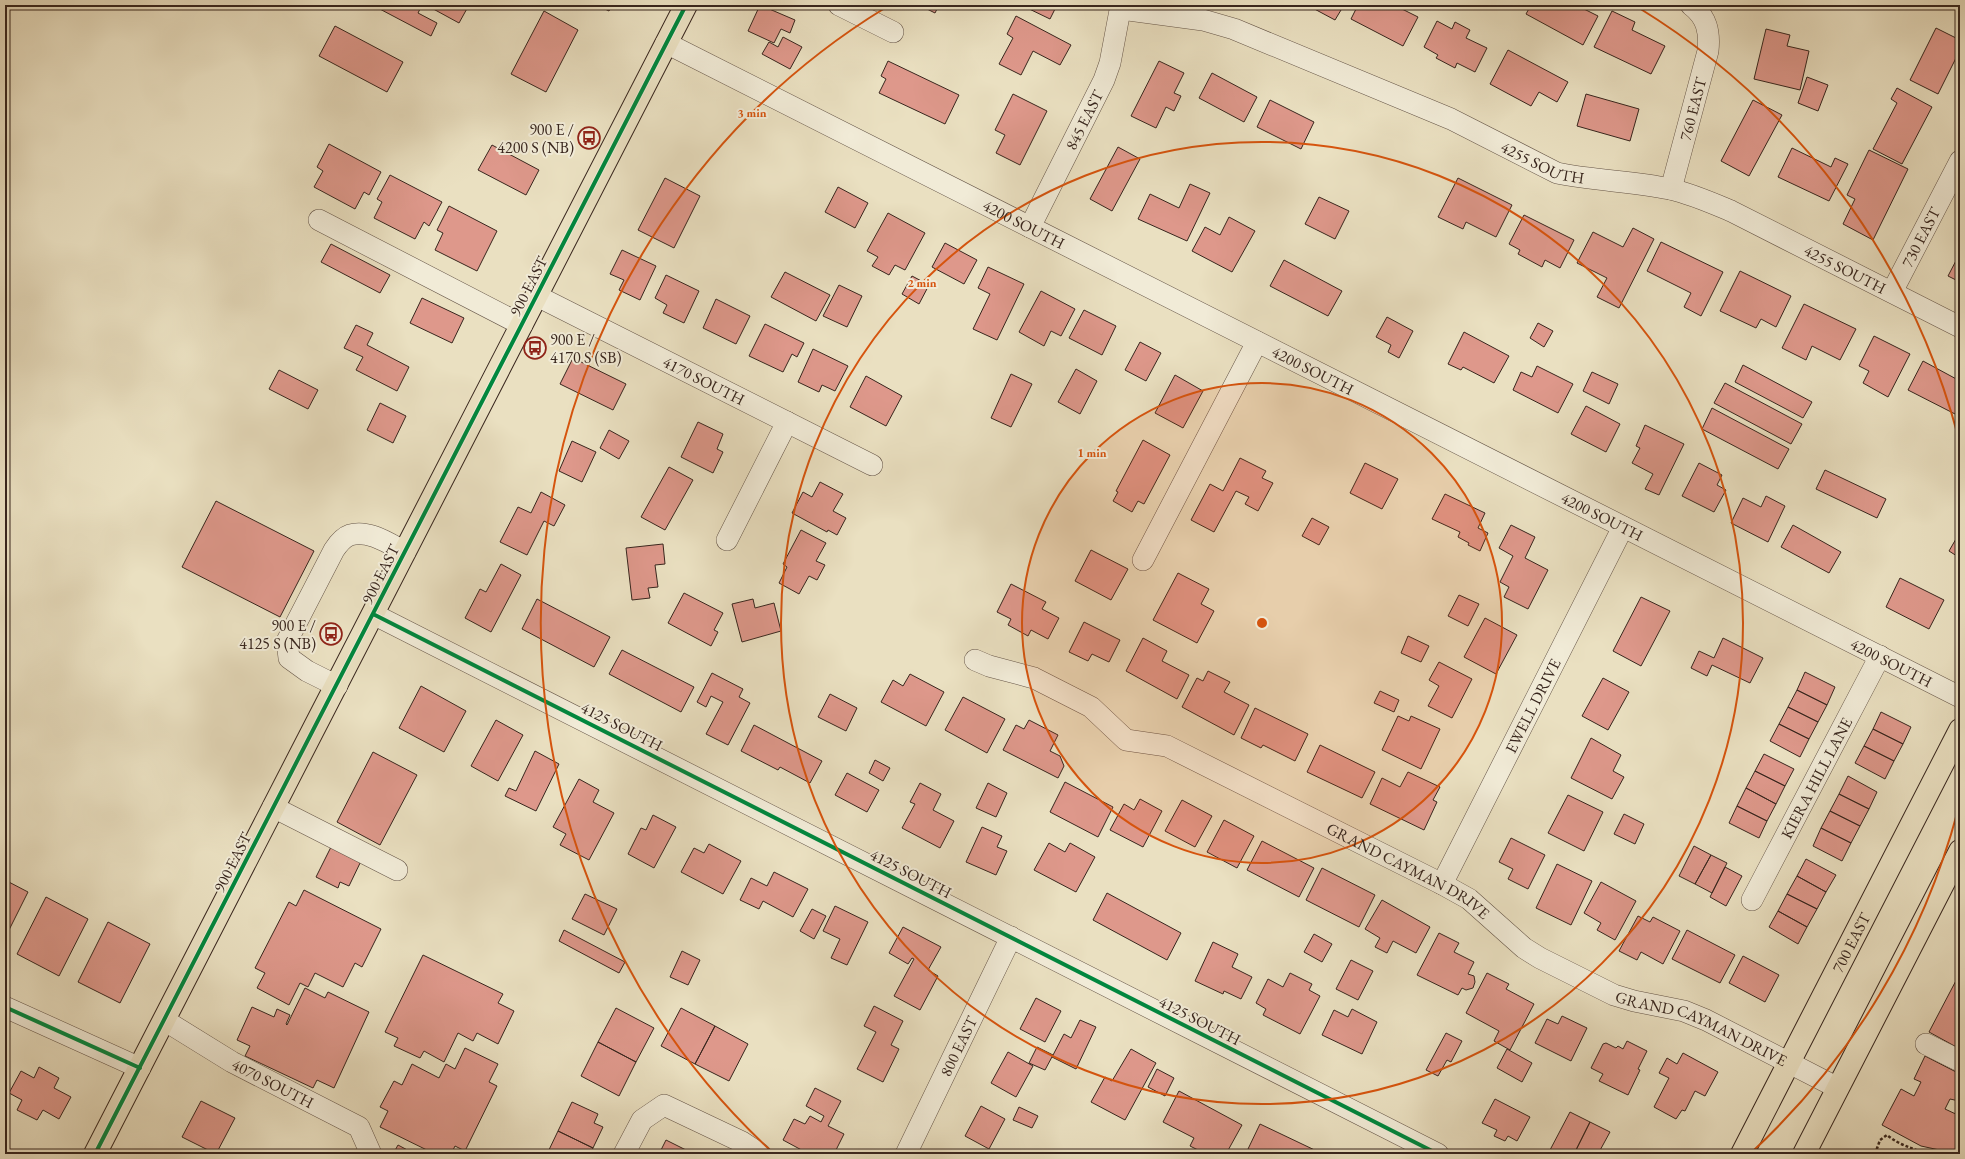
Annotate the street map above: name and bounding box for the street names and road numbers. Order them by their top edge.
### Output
street label: 760 EAST [1674,75,1712,143]
street label: 845 EAST [1061,86,1108,154]
street label: 4255 SOUTH [1497,136,1586,189]
street label: 4200 SOUTH [979,195,1068,254]
street label: 730 EAST [1897,203,1945,271]
street label: 4255 SOUTH [1800,240,1889,299]
street label: 900 EAST [504,252,553,320]
street label: 4200 SOUTH [1268,341,1357,400]
street label: 4170 SOUTH [659,351,748,410]
street label: 4200 SOUTH [1557,487,1647,546]
street label: 900 EAST [356,540,405,608]
street label: 4200 SOUTH [1847,633,1936,692]
street label: EWELL DRIVE [1500,655,1566,757]
street label: 4125 SOUTH [577,697,666,756]
street label: KIERA HILL LANE [1776,714,1857,842]
street label: GRAND CAYMAN DRIVE [1323,818,1494,924]
street label: 900 EAST [208,828,257,896]
street label: 4125 SOUTH [866,844,955,903]
street label: 700 EAST [1827,909,1875,976]
street label: GRAND CAYMAN DRIVE [1613,986,1791,1071]
street label: 4125 SOUTH [1155,991,1244,1050]
street label: 800 EAST [935,1012,982,1080]
street label: 4070 SOUTH [228,1054,317,1113]

